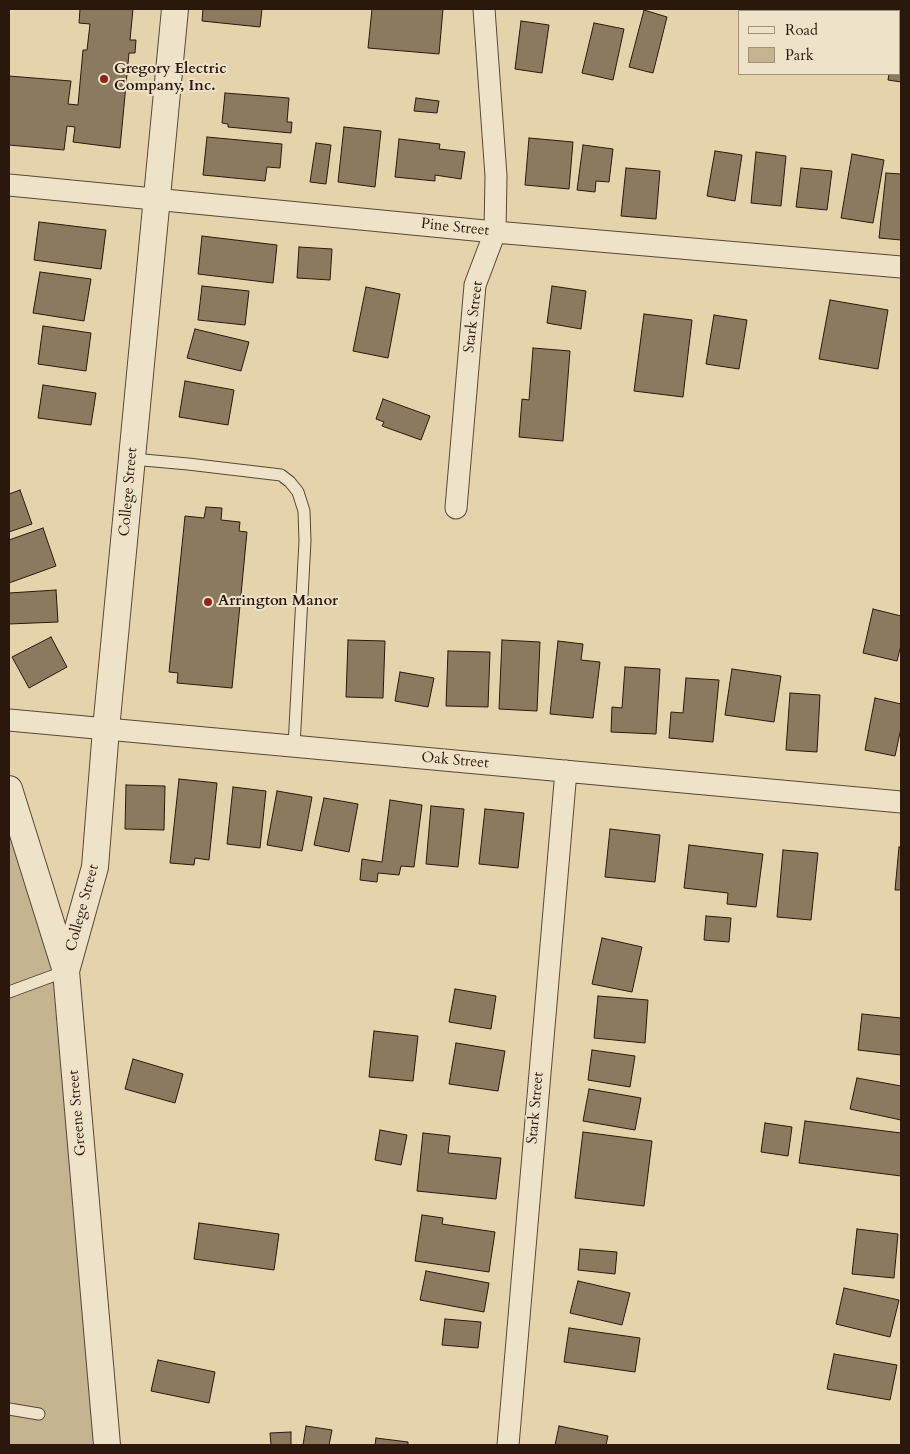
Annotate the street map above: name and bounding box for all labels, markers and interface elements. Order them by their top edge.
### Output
legend [738,10,900,75]
text: Road [785,20,818,40]
text: Park [785,45,814,65]
place label: Gregory Electric Company, Inc. [114,61,226,96]
marker: Gregory Electric Company, Inc. [98,73,110,85]
street label: Pine Street [420,215,490,241]
street label: Stark Street [461,280,487,354]
street label: College Street [116,447,142,537]
place label: Arrington Manor [218,593,338,611]
marker: Arrington Manor [202,596,214,608]
street label: Oak Street [421,749,489,773]
street label: College Street [63,863,103,953]
street label: Greene Street [65,1069,91,1157]
street label: Stark Street [524,1071,548,1145]

